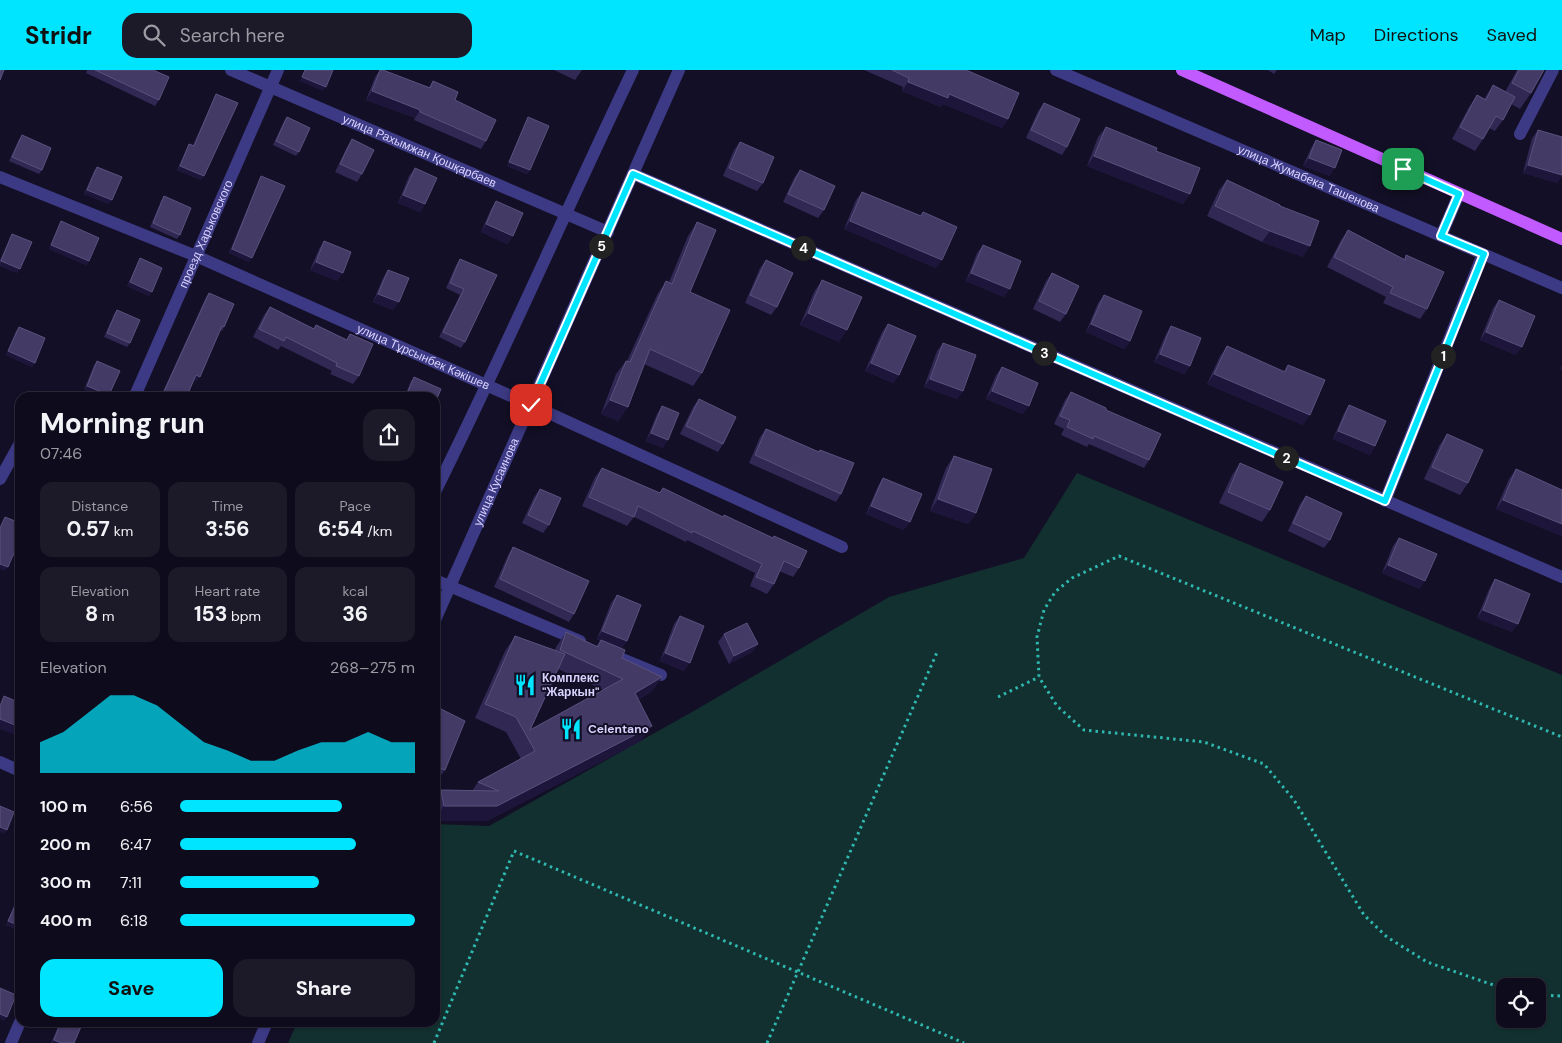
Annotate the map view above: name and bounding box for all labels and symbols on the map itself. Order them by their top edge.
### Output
street label: улица Рахымжан Қошқарбаев [340,111,499,191]
street label: улица Жумабека Ташенова [1235,141,1382,217]
pin [1382,148,1424,190]
street label: проезд Харьковского [175,177,237,291]
pin: 5 [588,234,614,258]
pin: 4 [790,236,816,260]
street label: улица Тұрсынбек Кәкішев [354,321,492,394]
pin: 3 [1032,340,1056,366]
pin: 1 [1430,344,1456,368]
pin [510,384,552,426]
street label: улица Кусаинова [470,435,523,529]
pin: 2 [1274,446,1298,470]
place label: Комплекс "Жаркын" [542,670,600,700]
restaurant icon: Комплекс "Жаркын" [512,672,538,698]
restaurant icon: Celentano [558,716,584,742]
place label: Celentano [588,721,649,737]

